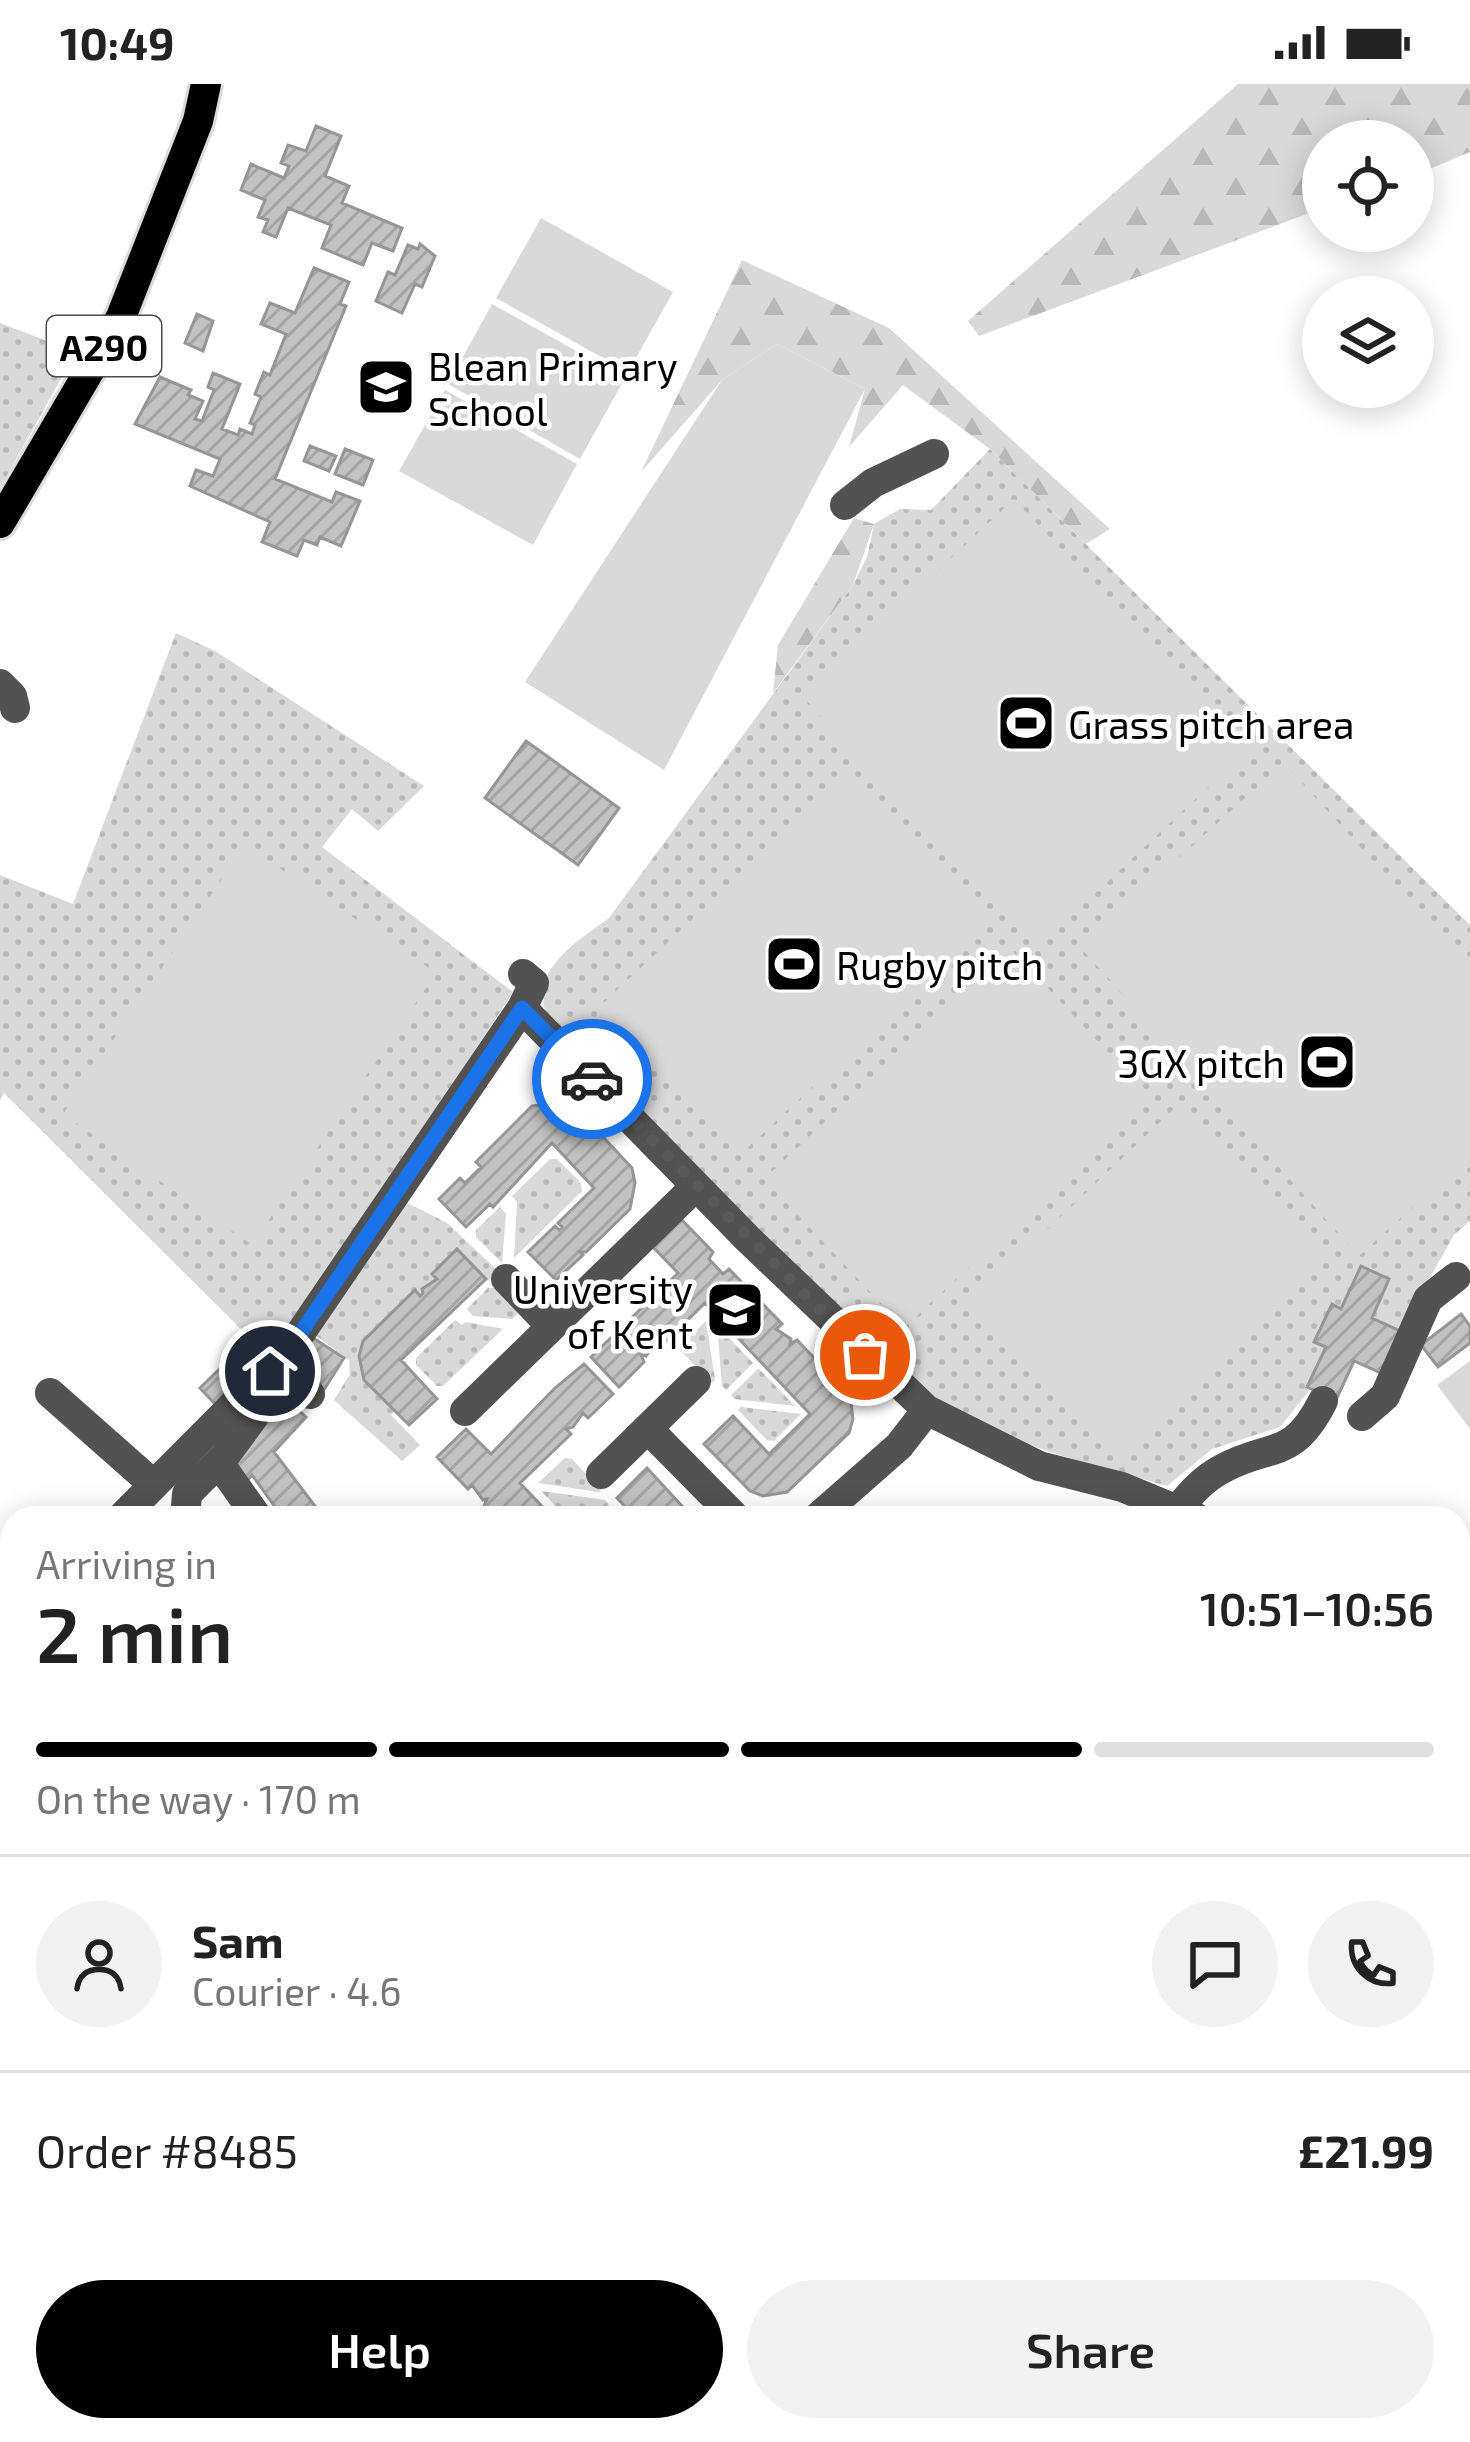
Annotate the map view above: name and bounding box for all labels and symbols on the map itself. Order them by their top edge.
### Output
road number: A290 [47,316,161,376]
place label: Blean Primary School [428,342,678,434]
school or university icon: Blean Primary School [355,356,417,418]
sports icon: Grass pitch area [995,692,1057,754]
place label: Grass pitch area [1068,700,1354,747]
sports icon: Rugby pitch [763,933,825,995]
place label: Rugby pitch [836,941,1043,988]
courier [532,1019,652,1139]
sports icon: 3GX pitch [1296,1031,1358,1093]
place label: 3GX pitch [1118,1039,1285,1086]
place label: University of Kent [513,1265,693,1357]
school or university icon: University of Kent [704,1279,766,1341]
pin [814,1304,916,1406]
pin [219,1320,321,1422]

